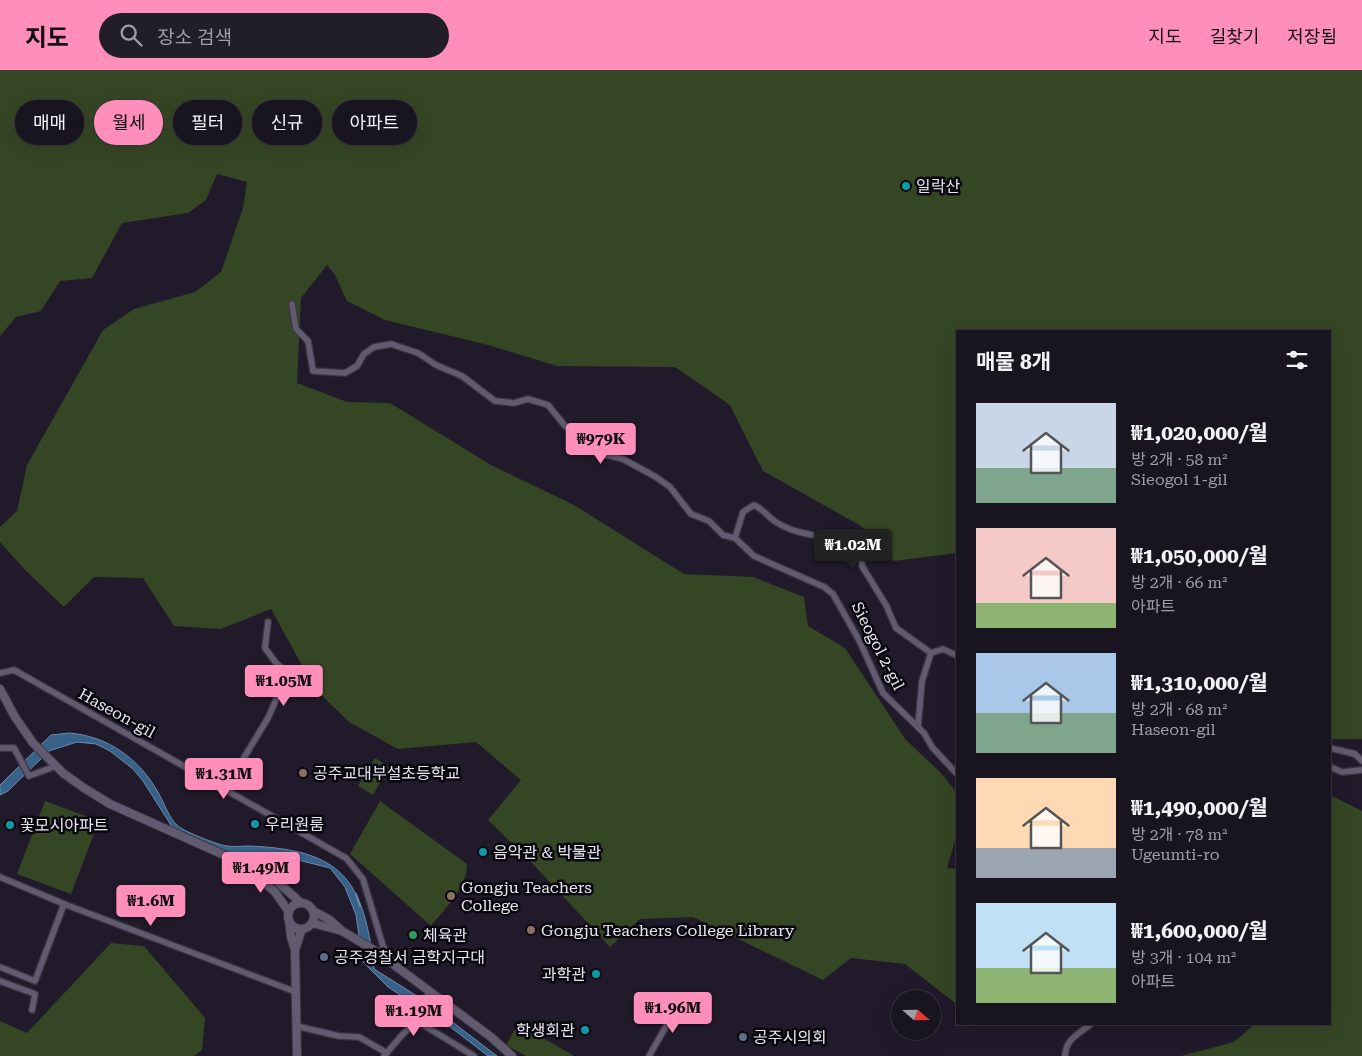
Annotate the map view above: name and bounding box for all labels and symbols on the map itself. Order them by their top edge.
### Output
place label: 일락산 [916,177,960,196]
marker: 일락산 [900,180,912,192]
pin: ₩979K [566,422,636,465]
pin: ₩1.02M [812,528,894,571]
street label: Sieogol 2-gil [848,599,908,693]
pin: ₩1.05M [243,664,325,707]
street label: Haseon-gil [75,684,159,742]
pin: ₩1.31M [183,758,265,800]
place label: 공주교대부설초등학교 [313,764,460,783]
marker: 공주교대부설초등학교 [297,767,309,779]
place label: 우리원룸 [265,815,324,834]
place label: 꽃모시아파트 [20,816,108,835]
marker: 우리원룸 [249,818,261,830]
marker: 꽃모시아파트 [4,819,16,831]
place label: 음악관 & 박물관 [493,843,602,862]
marker: 음악관 & 박물관 [477,846,489,858]
pin: ₩1.49M [220,852,302,894]
place label: Gongju Teachers College [461,878,592,915]
pin: ₩1.6M [116,884,186,927]
marker: Gongju Teachers College [445,890,457,902]
place label: Gongju Teachers College Library [541,921,795,940]
marker: Gongju Teachers College Library [525,924,537,936]
place label: 체육관 [423,926,467,945]
marker: 체육관 [407,929,419,941]
place label: 공주경찰서 금학지구대 [334,948,485,967]
marker: 공주경찰서 금학지구대 [318,951,330,963]
place label: 과학관 [542,965,586,984]
marker: 과학관 [590,968,602,980]
north arrow [891,990,941,1040]
pin: ₩1.96M [632,992,714,1034]
pin: ₩1.19M [373,994,455,1037]
place label: 학생회관 [516,1021,575,1040]
marker: 학생회관 [579,1024,591,1036]
place label: 공주시의회 [753,1028,827,1047]
marker: 공주시의회 [737,1031,749,1043]

